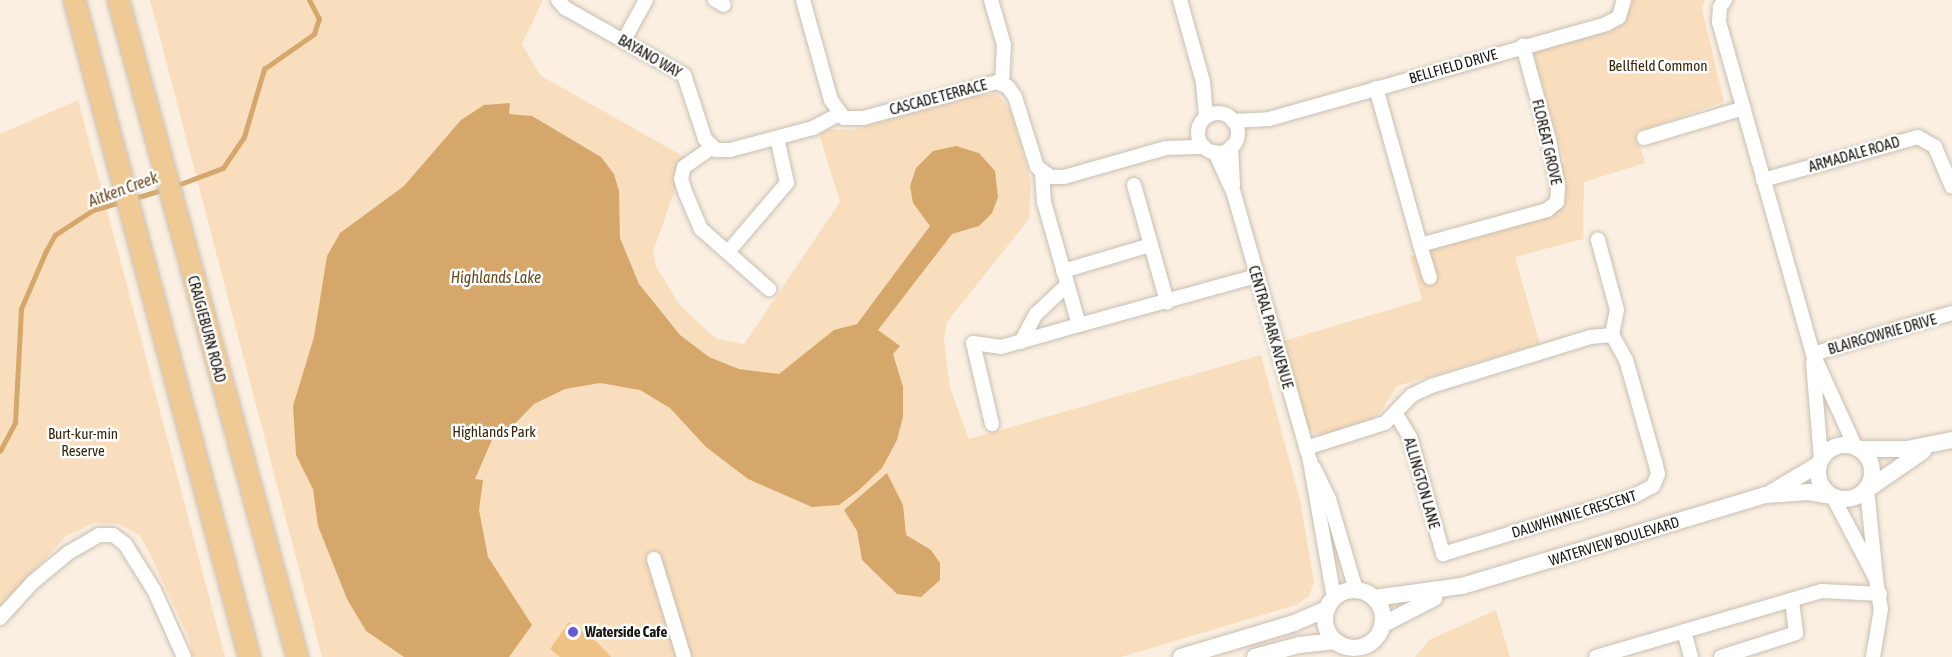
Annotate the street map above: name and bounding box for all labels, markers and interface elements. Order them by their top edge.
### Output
street label: BAYANO WAY [615,31,685,81]
street label: BELLFIELD DRIVE [1407,45,1499,87]
park label: Bellfield Common [1609,57,1707,75]
street label: CASCADE TERRACE [887,75,989,119]
street label: FLOREAT GROVE [1528,97,1566,187]
street label: ARMADALE ROAD [1806,132,1902,176]
water label: Aitken Creek [86,168,160,210]
street label: CENTRAL PARK AVENUE [1245,263,1297,391]
water label: Highlands Lake [451,267,541,287]
street label: CRAIGIEBURN ROAD [184,274,230,384]
street label: BLAIRGOWRIE DRIVE [1826,310,1938,358]
park label: Highlands Park [452,423,536,441]
park label: Burt-kur-min Reserve [48,424,118,459]
street label: ALLINGTON LANE [1400,435,1444,531]
street label: DALWHINNIE CRESCENT [1509,486,1639,542]
street label: WATERVIEW BOULEVARD [1547,513,1681,569]
place label: Waterside Cafe [585,623,667,641]
marker: Waterside Cafe [566,625,580,639]

